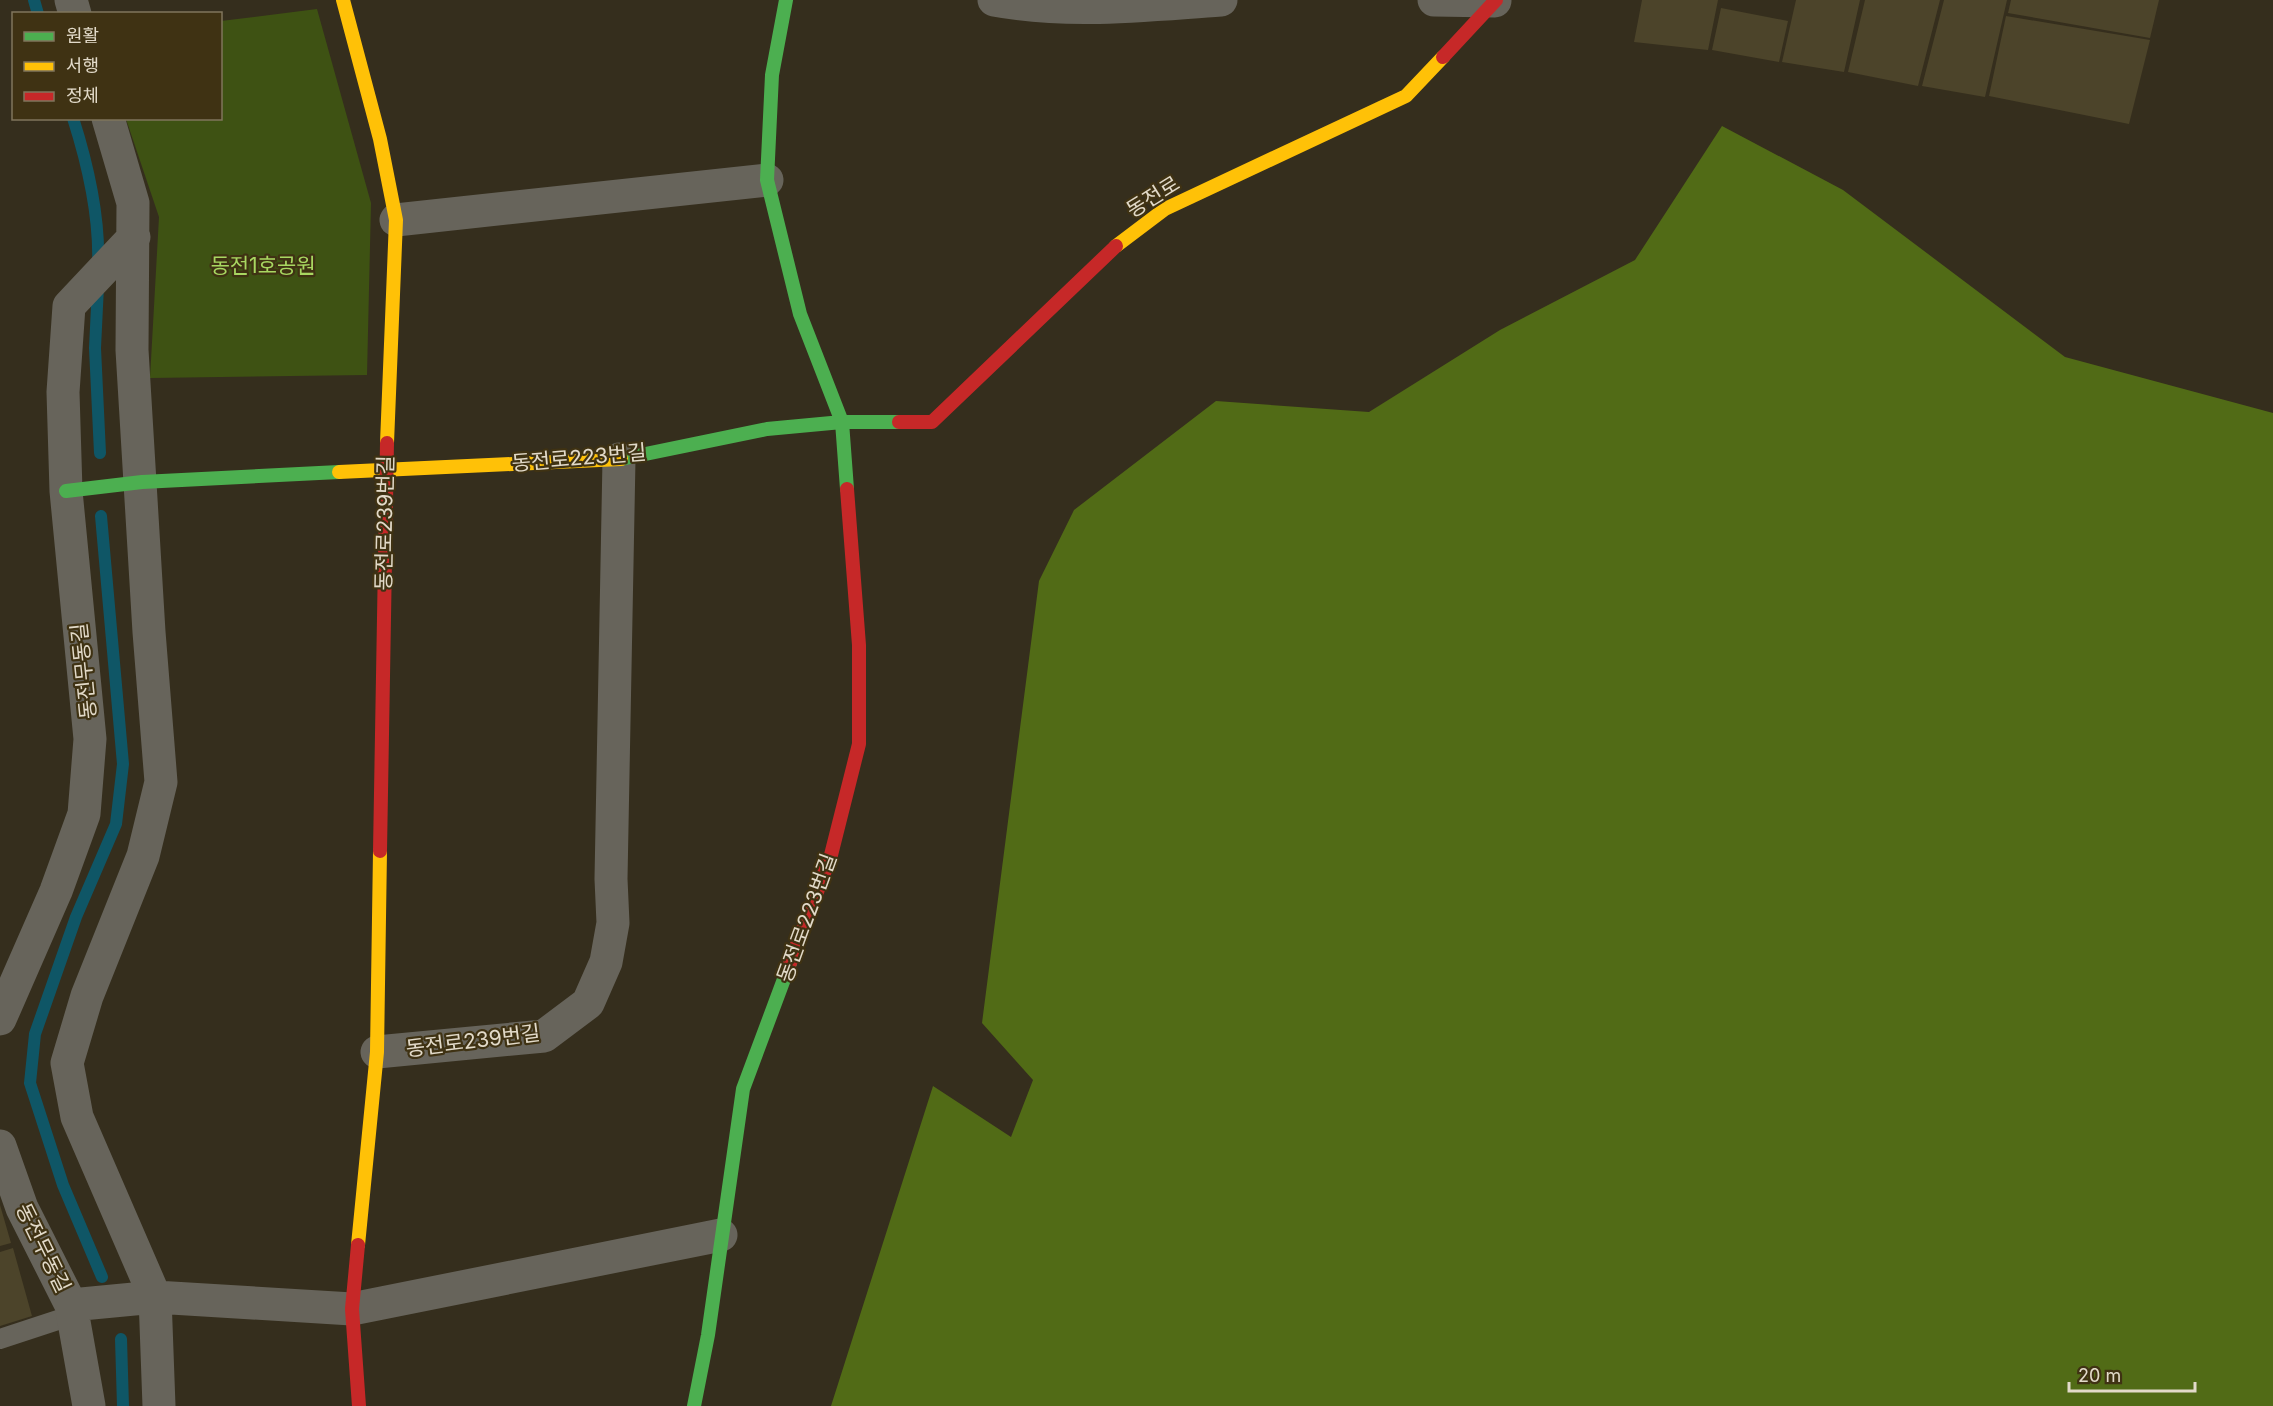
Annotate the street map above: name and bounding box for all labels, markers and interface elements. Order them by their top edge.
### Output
legend [12,12,222,120]
text: 원활 [66,25,99,46]
text: 서행 [66,55,99,76]
text: 정체 [66,85,99,106]
street label: 동전로 [1122,171,1184,223]
park label: 동전1호공원 [210,253,316,278]
street label: 동전로223번길 [511,439,647,476]
street label: 동전로239번길 [371,455,398,591]
street label: 동전무동길 [66,622,101,720]
street label: 동전로223번길 [772,850,841,986]
street label: 동전로239번길 [404,1020,542,1061]
street label: 동전무동길 [11,1199,76,1297]
scale bar [2069,1355,2195,1393]
text: 20 m [2078,1365,2121,1386]

